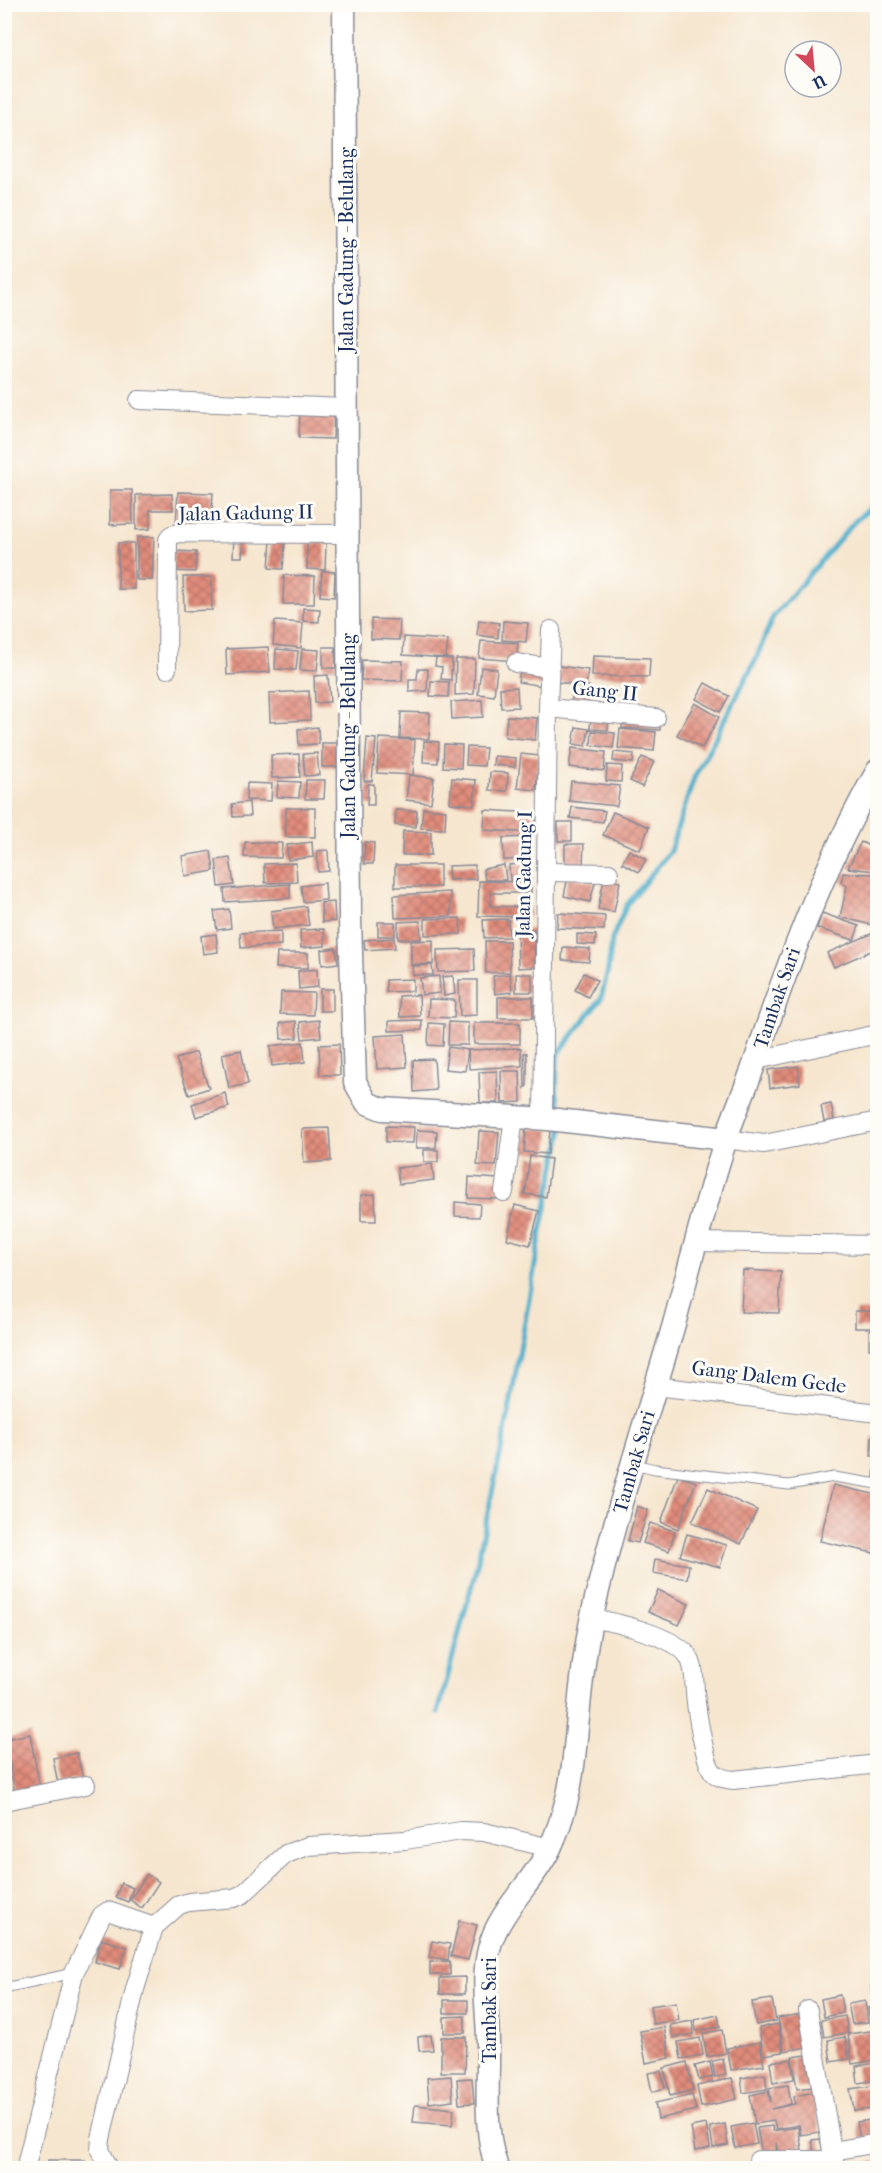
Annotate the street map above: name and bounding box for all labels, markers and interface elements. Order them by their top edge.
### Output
north arrow [783,39,843,99]
text: U [809,70,830,94]
street label: Jalan Gadung - Belulang [335,147,358,355]
street label: Jalan Gadung II [176,500,314,526]
street label: Jalan Gadung - Belulang [337,633,360,841]
street label: Gang II [571,676,639,706]
street label: Jalan Gadung I [511,810,537,940]
street label: Tambak Sari [749,944,805,1052]
street label: Gang Dalem Gede [690,1356,848,1398]
street label: Tambak Sari [608,1408,660,1516]
street label: Tambak Sari [478,1957,501,2063]

